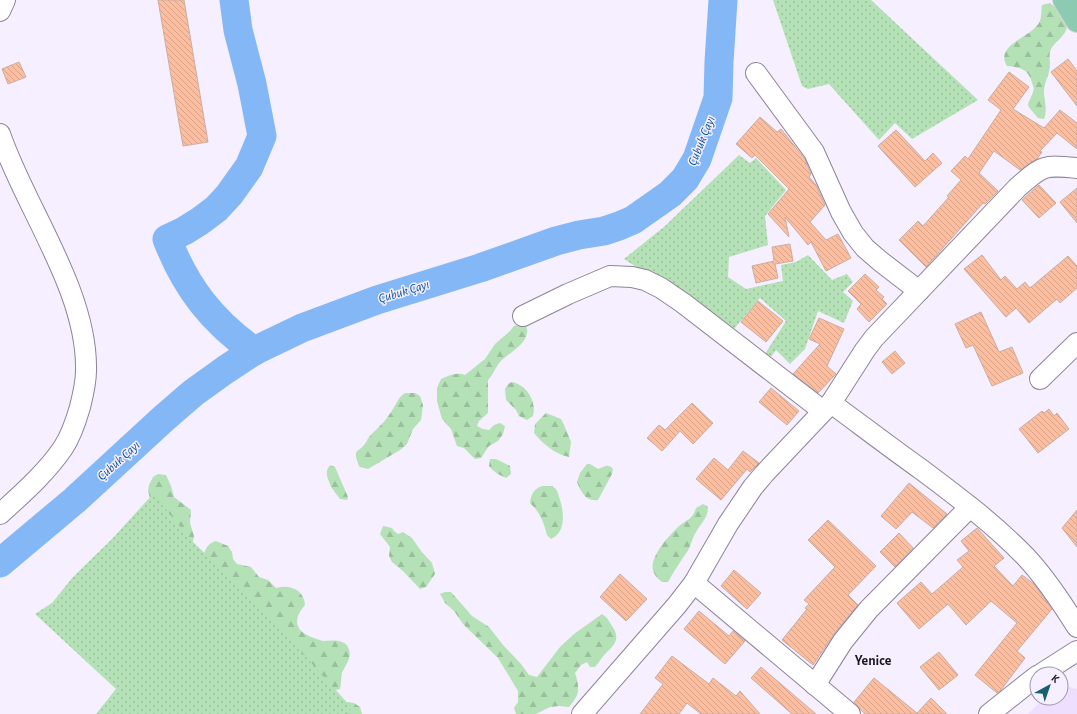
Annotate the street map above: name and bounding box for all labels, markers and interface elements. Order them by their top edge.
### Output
water label: Çubuk Çayı [686,114,718,168]
water label: Çubuk Çayı [377,278,431,306]
water label: Çubuk Çayı [95,439,143,483]
district label: Yenice [855,654,892,668]
north arrow [1029,666,1069,706]
text: K [1049,672,1062,685]

